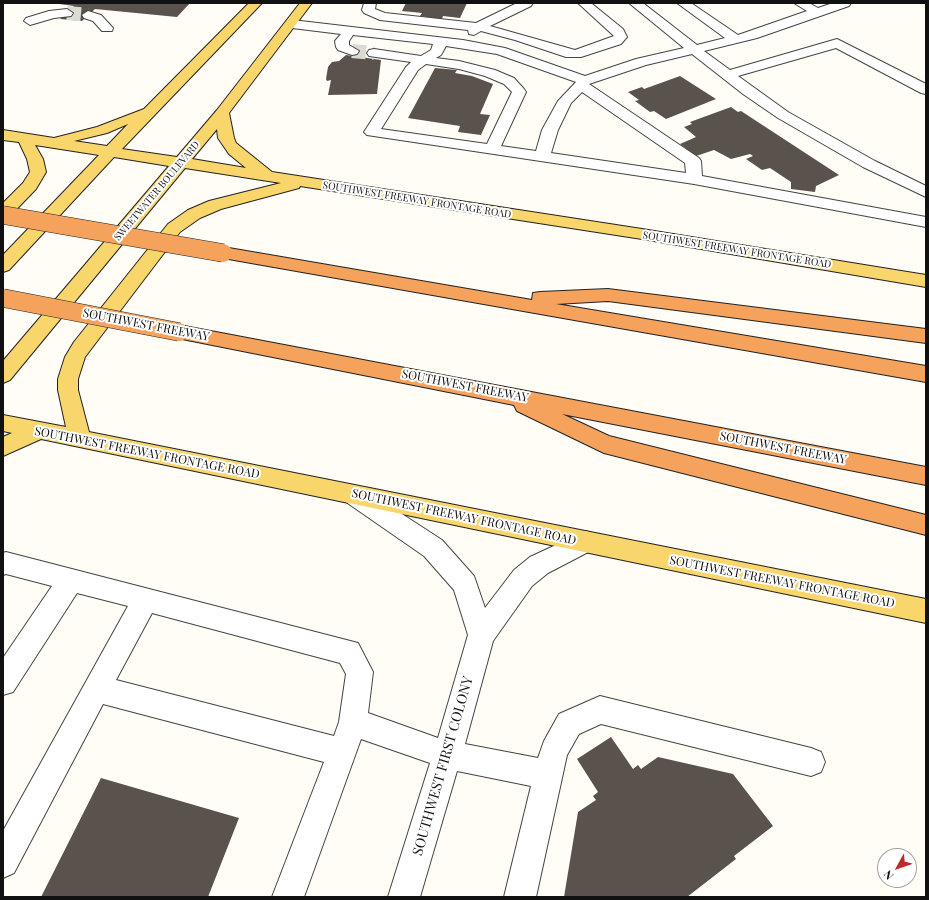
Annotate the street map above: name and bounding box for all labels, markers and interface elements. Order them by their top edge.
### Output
street label: SWEETWATER BOULEVARD [112,139,202,243]
street label: SOUTHWEST FREEWAY FRONTAGE ROAD [322,179,512,221]
street label: SOUTHWEST FREEWAY FRONTAGE ROAD [642,229,832,271]
street label: SOUTHWEST FREEWAY [82,306,210,344]
street label: SOUTHWEST FREEWAY [401,367,529,405]
street label: SOUTHWEST FREEWAY FRONTAGE ROAD [33,424,261,482]
street label: SOUTHWEST FREEWAY [719,429,847,467]
street label: SOUTHWEST FREEWAY FRONTAGE ROAD [351,486,577,548]
street label: SOUTHWEST FREEWAY FRONTAGE ROAD [668,553,896,611]
street label: SOUTHWEST FIRST COLONY [409,674,477,858]
north arrow [877,848,917,888]
text: N [880,868,896,883]

